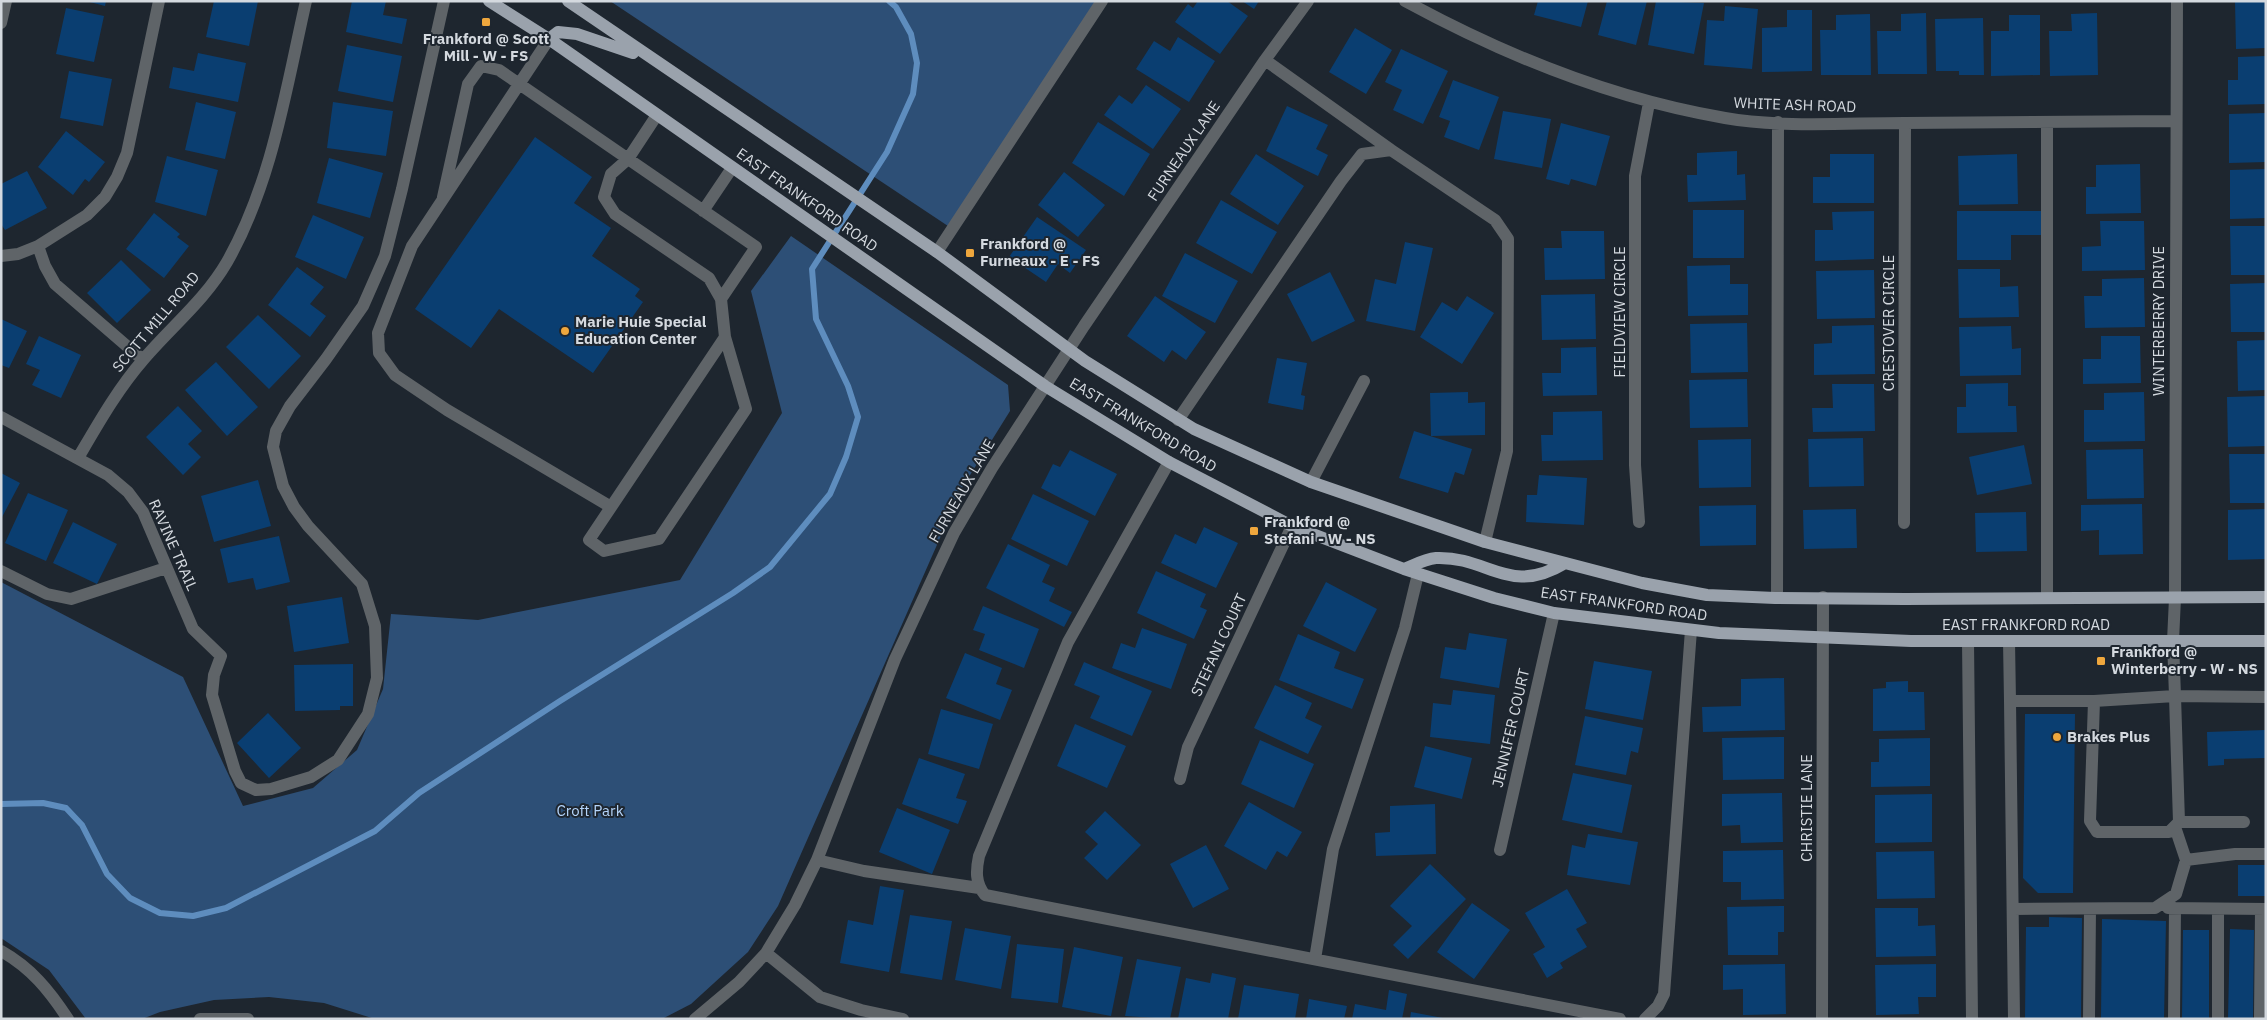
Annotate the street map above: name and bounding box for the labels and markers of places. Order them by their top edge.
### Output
marker: Frankford @ Scott Mill - W - FS [480,16,492,28]
place label: Frankford @ Scott Mill - W - FS [423,29,550,65]
place label: Frankford @ Furneaux - E - FS [980,234,1100,270]
marker: Frankford @ Furneaux - E - FS [964,247,976,259]
place label: Marie Huie Special Education Center [575,312,707,348]
marker: Marie Huie Special Education Center [559,325,571,337]
place label: Frankford @ Stefani - W - NS [1264,512,1376,548]
marker: Frankford @ Stefani - W - NS [1248,525,1260,537]
place label: Frankford @ Winterberry - W - NS [2111,642,2258,678]
marker: Frankford @ Winterberry - W - NS [2095,655,2107,667]
place label: Brakes Plus [2067,727,2150,746]
marker: Brakes Plus [2051,731,2063,743]

